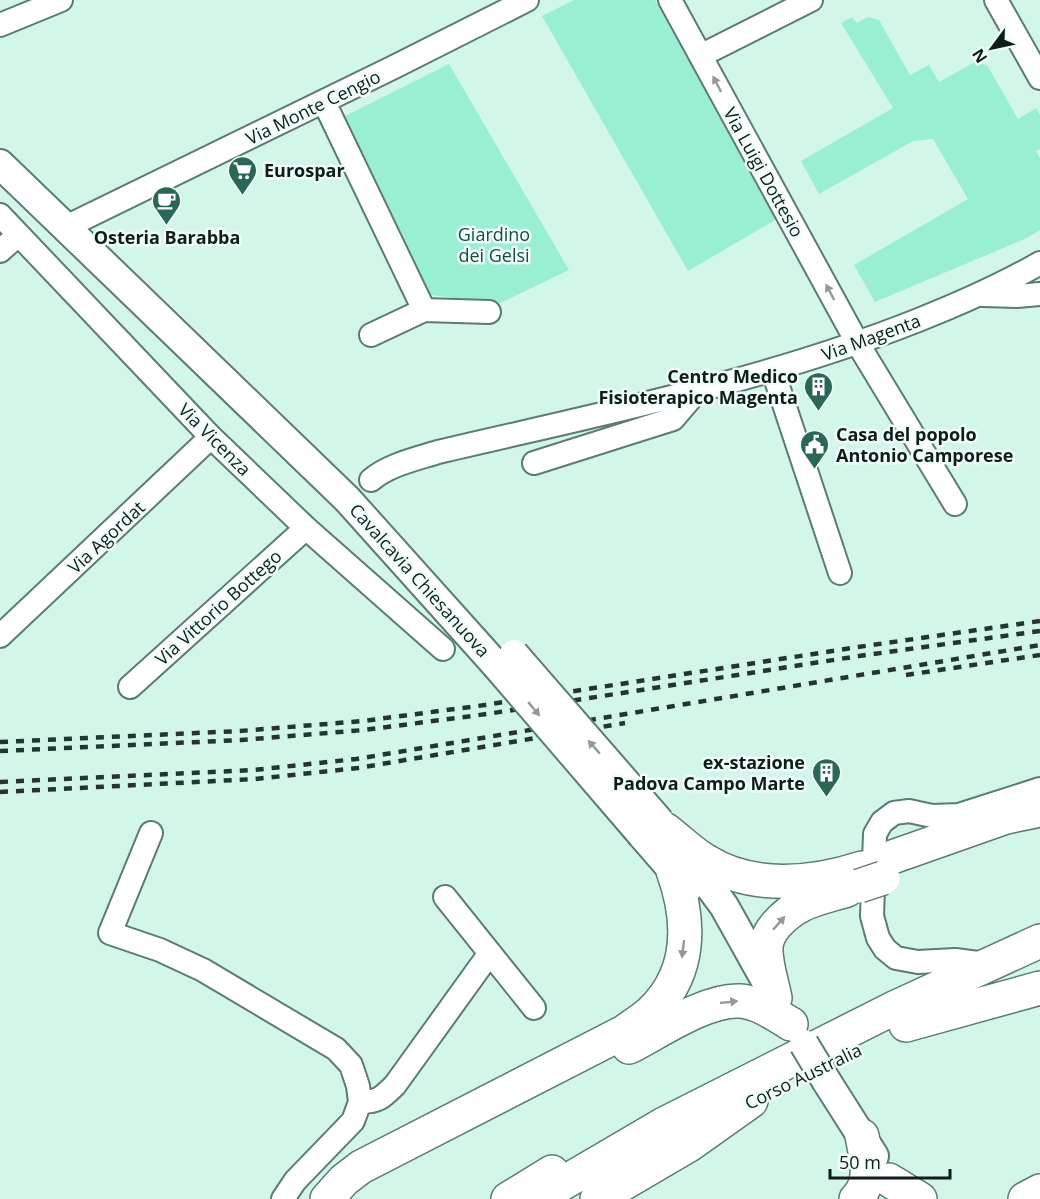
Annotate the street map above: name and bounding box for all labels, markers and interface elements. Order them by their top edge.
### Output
north arrow [962,18,1022,78]
text: N [967,45,992,68]
street label: Via Monte Cengio [242,64,384,150]
one-way arrow [712,76,722,93]
street label: Via Luigi Dottesio [718,103,810,241]
supermarket icon: Eurospar [227,154,259,196]
place label: Eurospar [264,158,345,182]
cafe icon: Osteria Barabba [151,184,183,226]
park label: Giardino dei Gelsi [458,222,530,267]
place label: Osteria Barabba [94,225,240,249]
one-way arrow [825,284,835,301]
street label: Via Magenta [818,308,924,366]
place label: Centro Medico Fisioterapico Magenta [598,364,798,409]
building icon: Centro Medico Fisioterapico Magenta [803,370,835,412]
street label: Via Vicenza [173,397,257,481]
place label: Casa del popolo Antonio Camporese [836,422,1013,467]
public building icon: Casa del popolo Antonio Camporese [799,428,831,470]
street label: Via Agordat [62,495,150,579]
street label: Cavalcavia Chiesanuova [344,498,496,662]
street label: Via Vittorio Bottego [150,544,286,670]
one-way arrow [527,701,540,716]
one-way arrow [588,740,601,755]
place label: ex-stazione Padova Campo Marte [613,750,805,795]
building icon: ex-stazione Padova Campo Marte [810,756,842,798]
one-way arrow [772,916,785,931]
one-way arrow [678,939,688,958]
one-way arrow [719,997,738,1007]
street label: Corso Australia [740,1037,866,1115]
scale bar [830,1142,950,1180]
text: 50 m [839,1150,881,1174]

